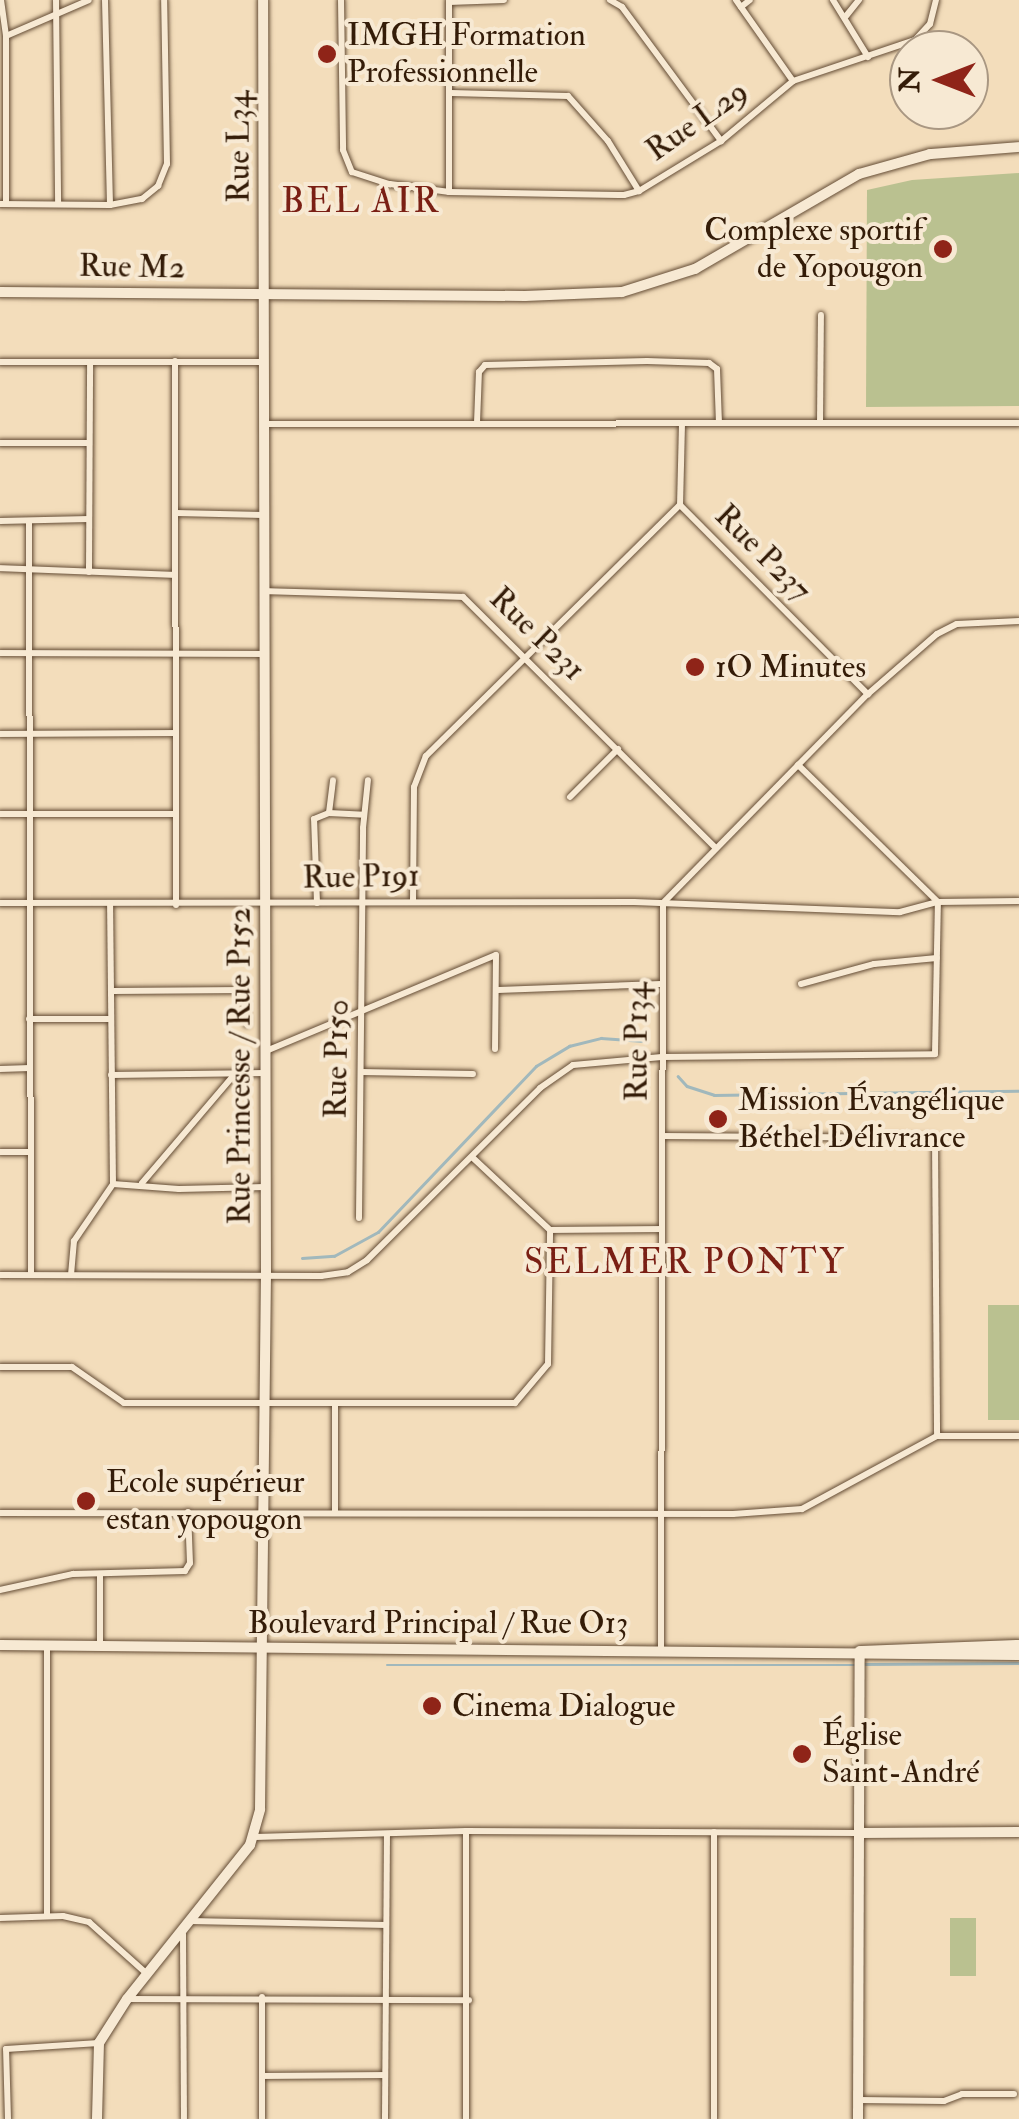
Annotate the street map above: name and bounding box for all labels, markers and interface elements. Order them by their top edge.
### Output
place label: IMGH Formation Professionnelle [347,17,586,92]
north arrow [889,30,989,130]
marker: IMGH Formation Professionnelle [316,43,338,65]
text: N [893,67,928,93]
street label: Rue L29 [639,72,755,170]
street label: Rue L34 [220,91,258,203]
district label: BEL AIR [281,180,441,222]
place label: Complexe sportif de Yopougon [704,212,923,287]
marker: Complexe sportif de Yopougon [932,238,954,260]
street label: Rue M2 [78,247,186,287]
street label: Rue P237 [707,497,819,609]
street label: Rue P231 [481,579,593,689]
place label: 1O Minutes [715,648,866,686]
marker: 1O Minutes [684,656,706,678]
street label: Rue P191 [302,857,420,897]
street label: Rue Princesse / Rue P152 [221,907,259,1225]
street label: Rue P134 [618,983,656,1101]
street label: Rue P150 [317,999,357,1119]
place label: Mission Évangélique Béthel Délivrance [738,1082,1004,1157]
marker: Mission Évangélique Béthel Délivrance [707,1108,729,1130]
district label: SELMER PONTY [524,1241,846,1283]
place label: Ecole supérieur estan yopougon [106,1464,305,1539]
marker: Ecole supérieur estan yopougon [75,1490,97,1512]
street label: Boulevard Principal / Rue O13 [248,1604,628,1642]
place label: Cinema Dialogue [452,1687,675,1725]
marker: Cinema Dialogue [421,1695,443,1717]
place label: Église Saint-André [822,1717,979,1792]
marker: Église Saint-André [791,1743,813,1765]

